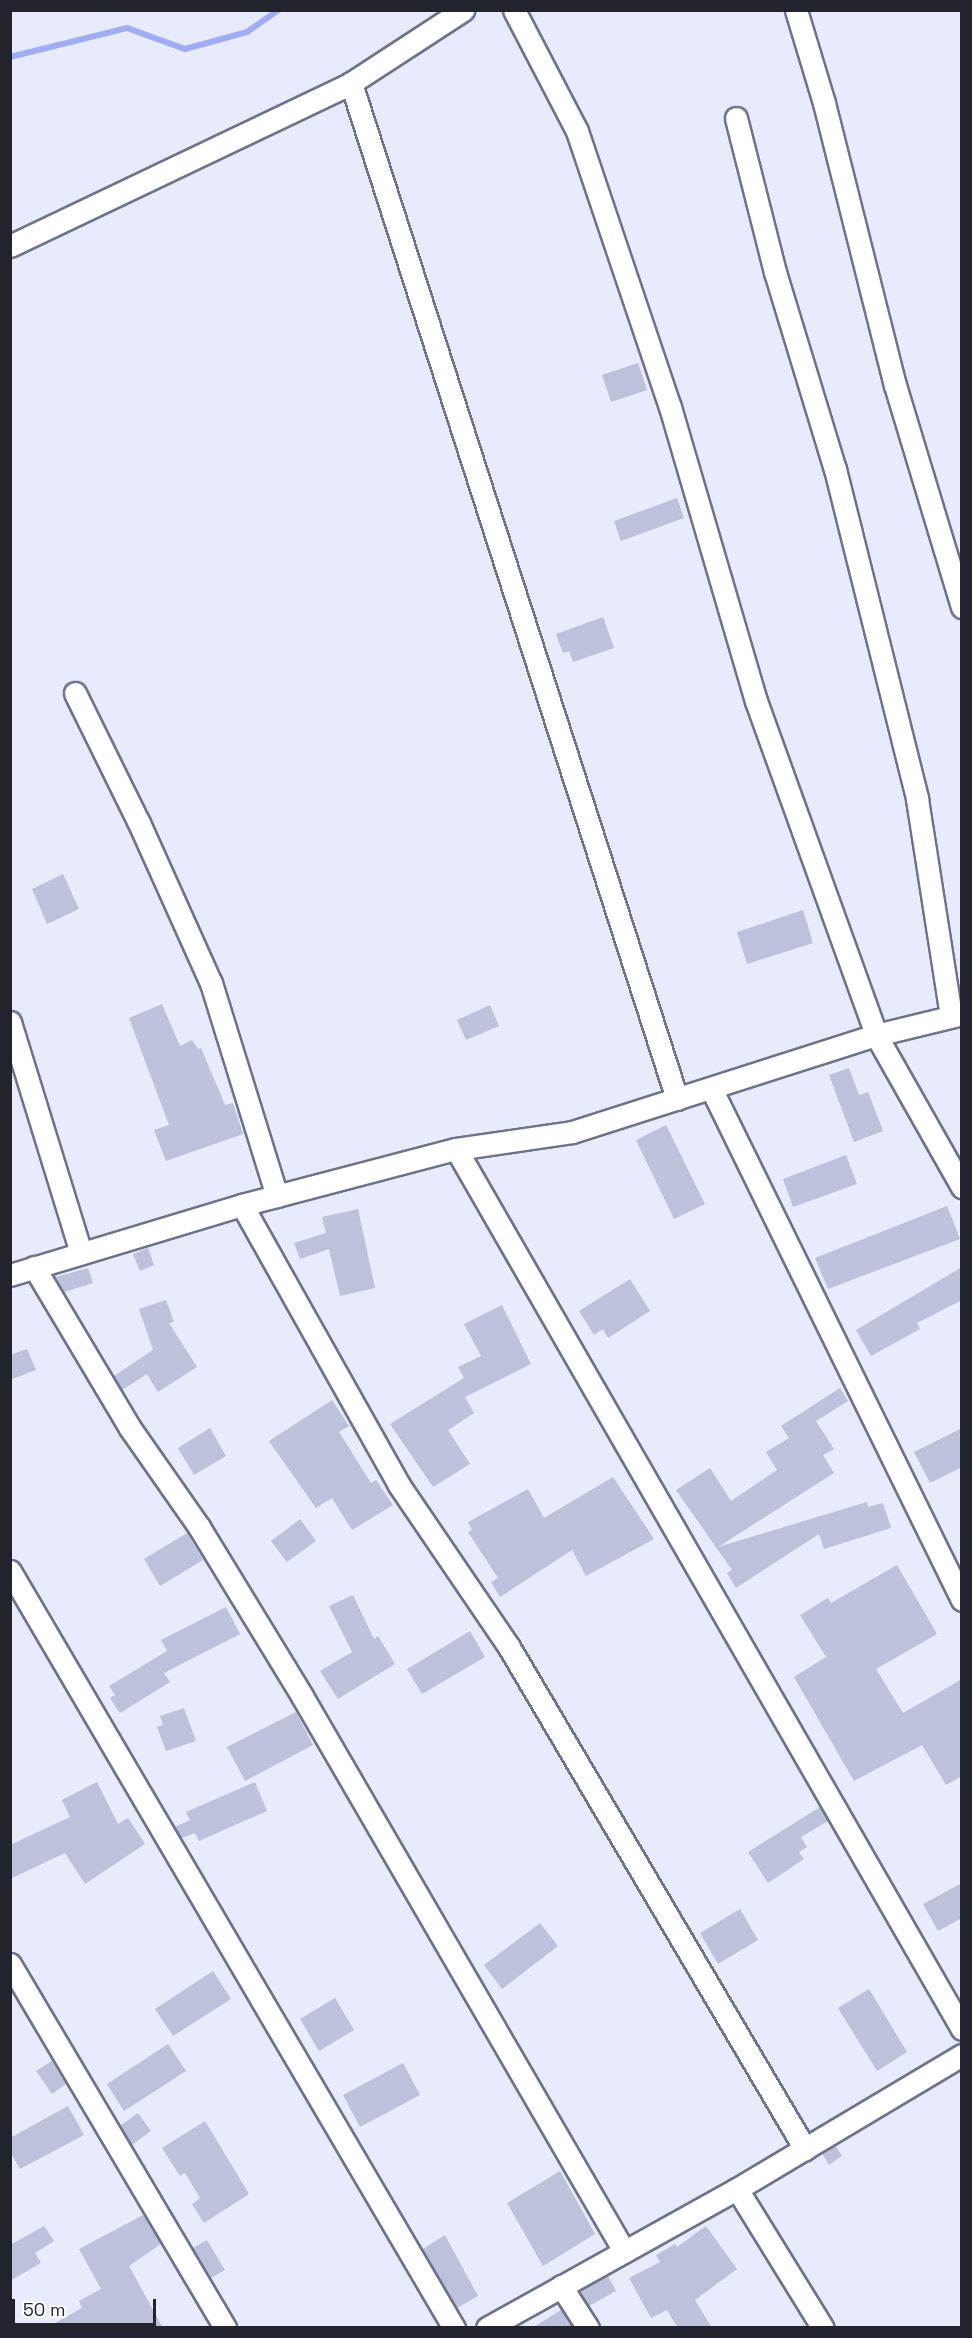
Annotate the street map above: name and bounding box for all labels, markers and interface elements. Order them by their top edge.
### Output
scale bar [15,2287,159,2325]
text: 50 m [23,2298,65,2321]

